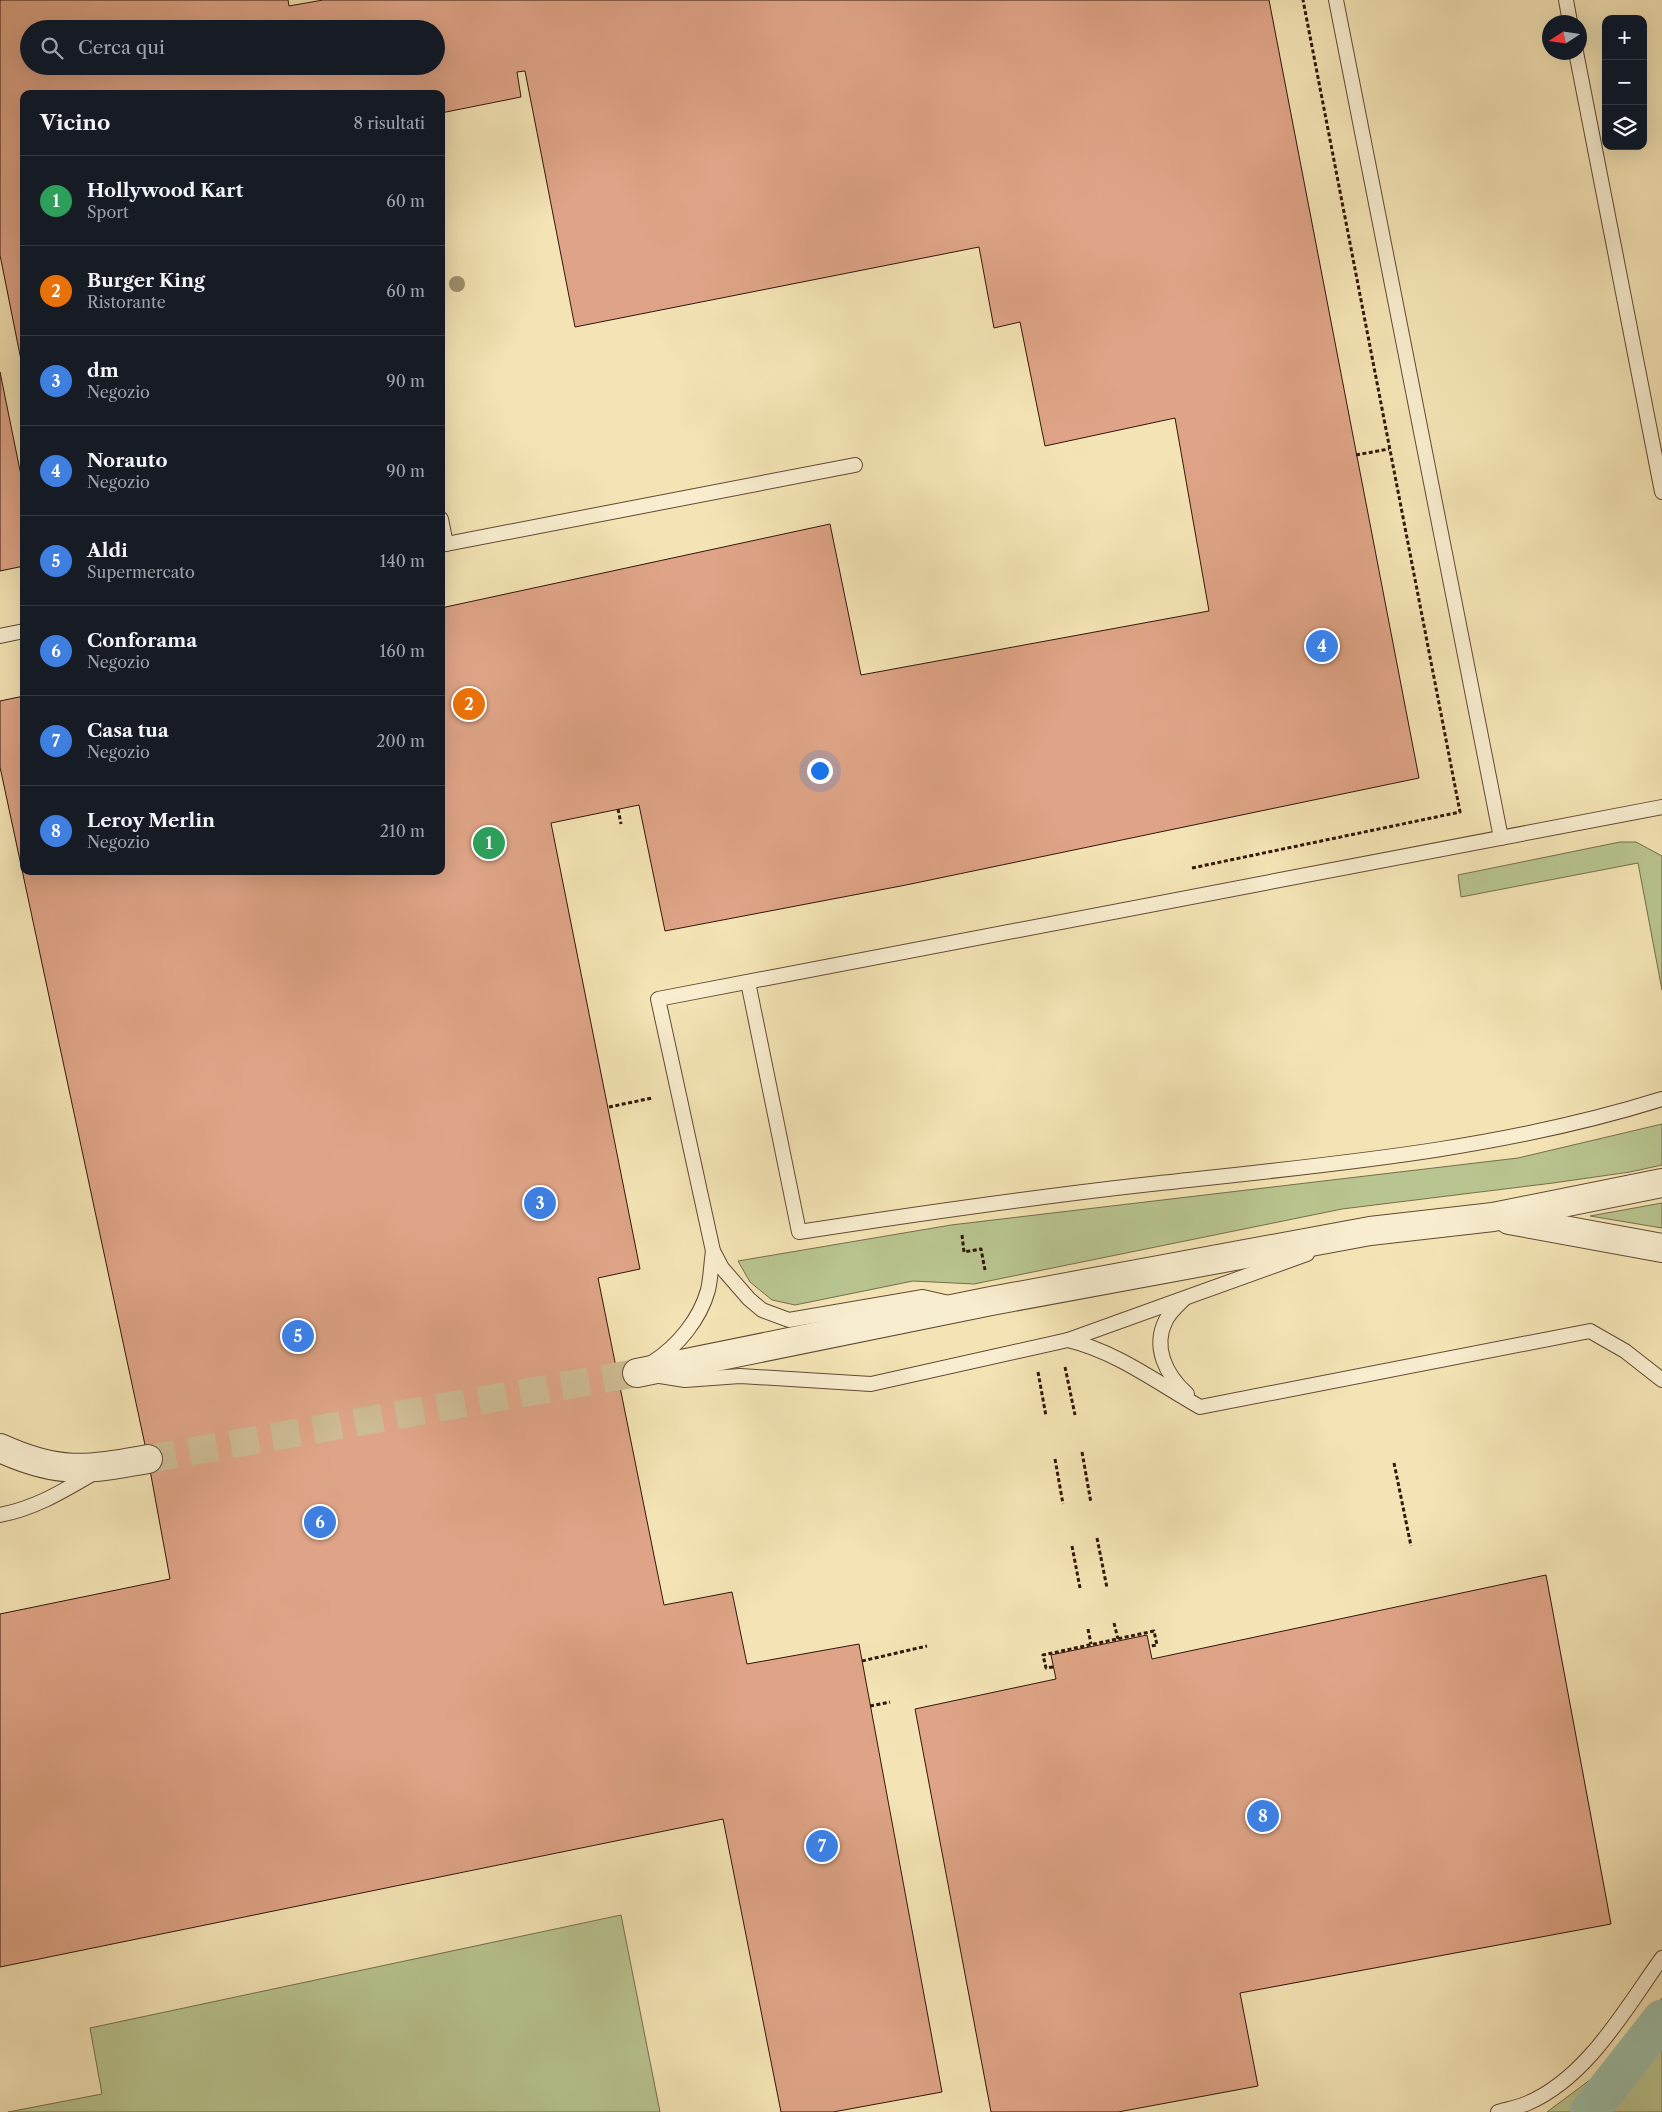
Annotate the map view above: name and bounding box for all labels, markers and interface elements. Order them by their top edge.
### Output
north arrow [1542,15,1587,60]
map controls [1602,15,1647,150]
button: + [1602,15,1647,60]
search box [20,20,445,75]
icon: search [38,34,66,62]
text: Cerca qui [78,36,165,59]
button: − [1602,60,1647,105]
button: layers [1602,105,1647,150]
text: Vicino [40,110,110,135]
text: 8 risultati [353,113,425,133]
text: Hollywood Kart [87,179,243,202]
text: 1 [52,191,60,211]
text: 60 m [386,191,425,211]
text: Sport [87,202,129,222]
text: Burger King [87,269,205,292]
text: 2 [51,281,61,301]
text: 60 m [386,281,425,301]
text: Ristorante [87,292,166,312]
text: dm [87,359,119,382]
text: 3 [51,371,61,391]
text: 90 m [386,371,425,391]
text: Negozio [87,382,150,402]
text: Norauto [87,449,168,472]
text: 4 [51,461,61,481]
text: 90 m [386,461,425,481]
text: Negozio [87,472,150,492]
text: Aldi [87,539,128,562]
text: 5 [52,551,60,571]
text: 140 m [380,551,425,571]
text: Supermercato [87,562,195,582]
pin: 4 [1306,627,1338,665]
text: Conforama [87,629,197,652]
text: 6 [51,641,61,661]
text: 160 m [380,641,425,661]
text: Negozio [87,652,150,672]
pin: 2 [453,685,485,723]
text: Casa tua [87,719,169,742]
text: 7 [52,731,60,751]
text: 200 m [376,731,425,751]
text: Negozio [87,742,150,762]
your location [807,758,833,784]
text: Leroy Merlin [87,809,215,832]
text: 8 [51,821,61,841]
text: 210 m [380,821,425,841]
pin: 1 [473,824,505,862]
text: Negozio [87,832,150,852]
pin: 3 [524,1184,556,1222]
pin: 5 [282,1317,314,1355]
pin: 6 [304,1503,336,1541]
pin: 8 [1247,1797,1279,1835]
pin: 7 [806,1827,838,1865]

